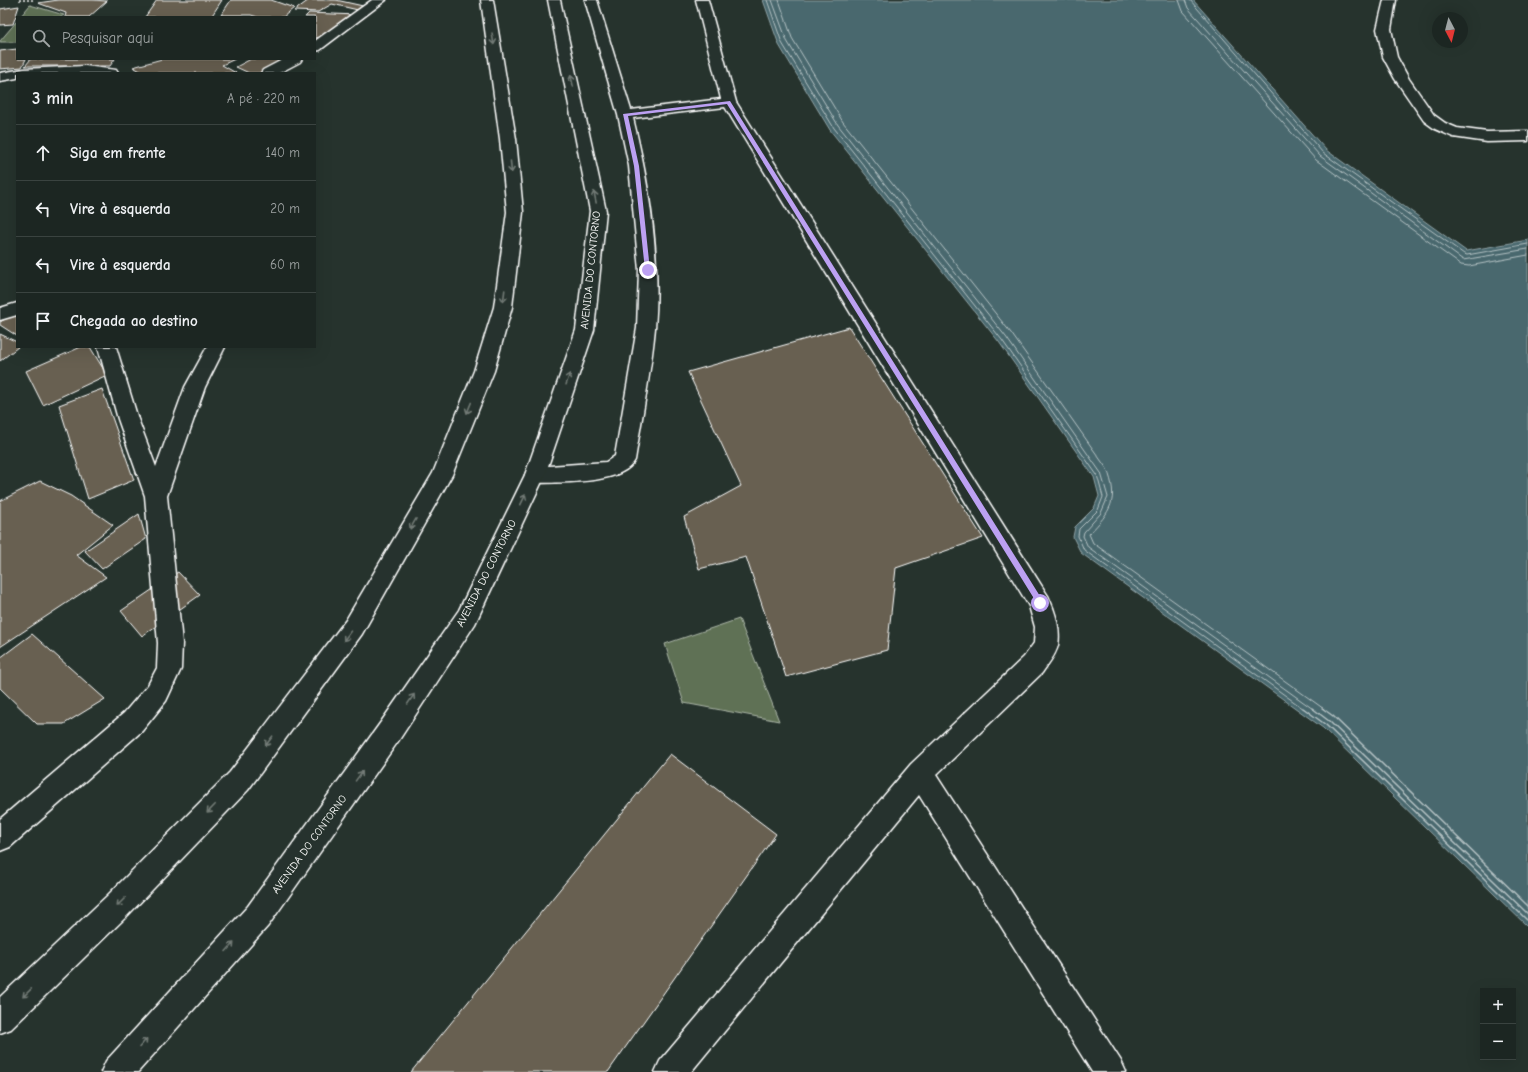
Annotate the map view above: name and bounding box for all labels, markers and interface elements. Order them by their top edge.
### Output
north arrow [1432,12,1468,48]
search box [16,16,316,60]
icon: search [30,27,52,49]
text: Pesquisar aqui [62,29,154,47]
one-way arrow [489,32,497,45]
one-way arrow [567,74,575,87]
text: 3 min [32,89,73,108]
text: A pé · 220 m [227,91,300,106]
icon: ahead [32,142,54,164]
text: Siga em frente [70,144,166,162]
text: 140 m [266,145,300,160]
one-way arrow [507,160,515,173]
one-way arrow [591,191,599,204]
icon: left [32,198,54,220]
text: Vire à esquerda [70,200,171,218]
text: 20 m [270,201,300,216]
street label: AVENIDA DO CONTORNO [578,210,603,330]
icon: left [32,254,54,276]
text: Vire à esquerda [70,256,171,274]
text: 60 m [270,257,300,272]
route end [639,261,657,279]
one-way arrow [500,289,508,302]
icon: arrive [32,310,54,332]
text: Chegada ao destino [70,312,198,330]
one-way arrow [565,373,573,385]
one-way arrow [465,401,472,413]
one-way arrow [520,495,527,507]
street label: AVENIDA DO CONTORNO [454,517,519,629]
one-way arrow [408,518,416,530]
route start [1031,594,1049,612]
one-way arrow [343,631,351,642]
one-way arrow [408,693,416,705]
one-way arrow [265,735,273,746]
one-way arrow [354,770,363,781]
street label: AVENIDA DO CONTORNO [269,792,350,896]
one-way arrow [206,804,216,814]
one-way arrow [116,897,126,907]
one-way arrow [226,942,235,952]
one-way arrow [22,988,32,998]
map controls [1480,988,1516,1060]
button: + [1480,988,1516,1024]
button: − [1480,1024,1516,1060]
one-way arrow [138,1038,148,1048]

